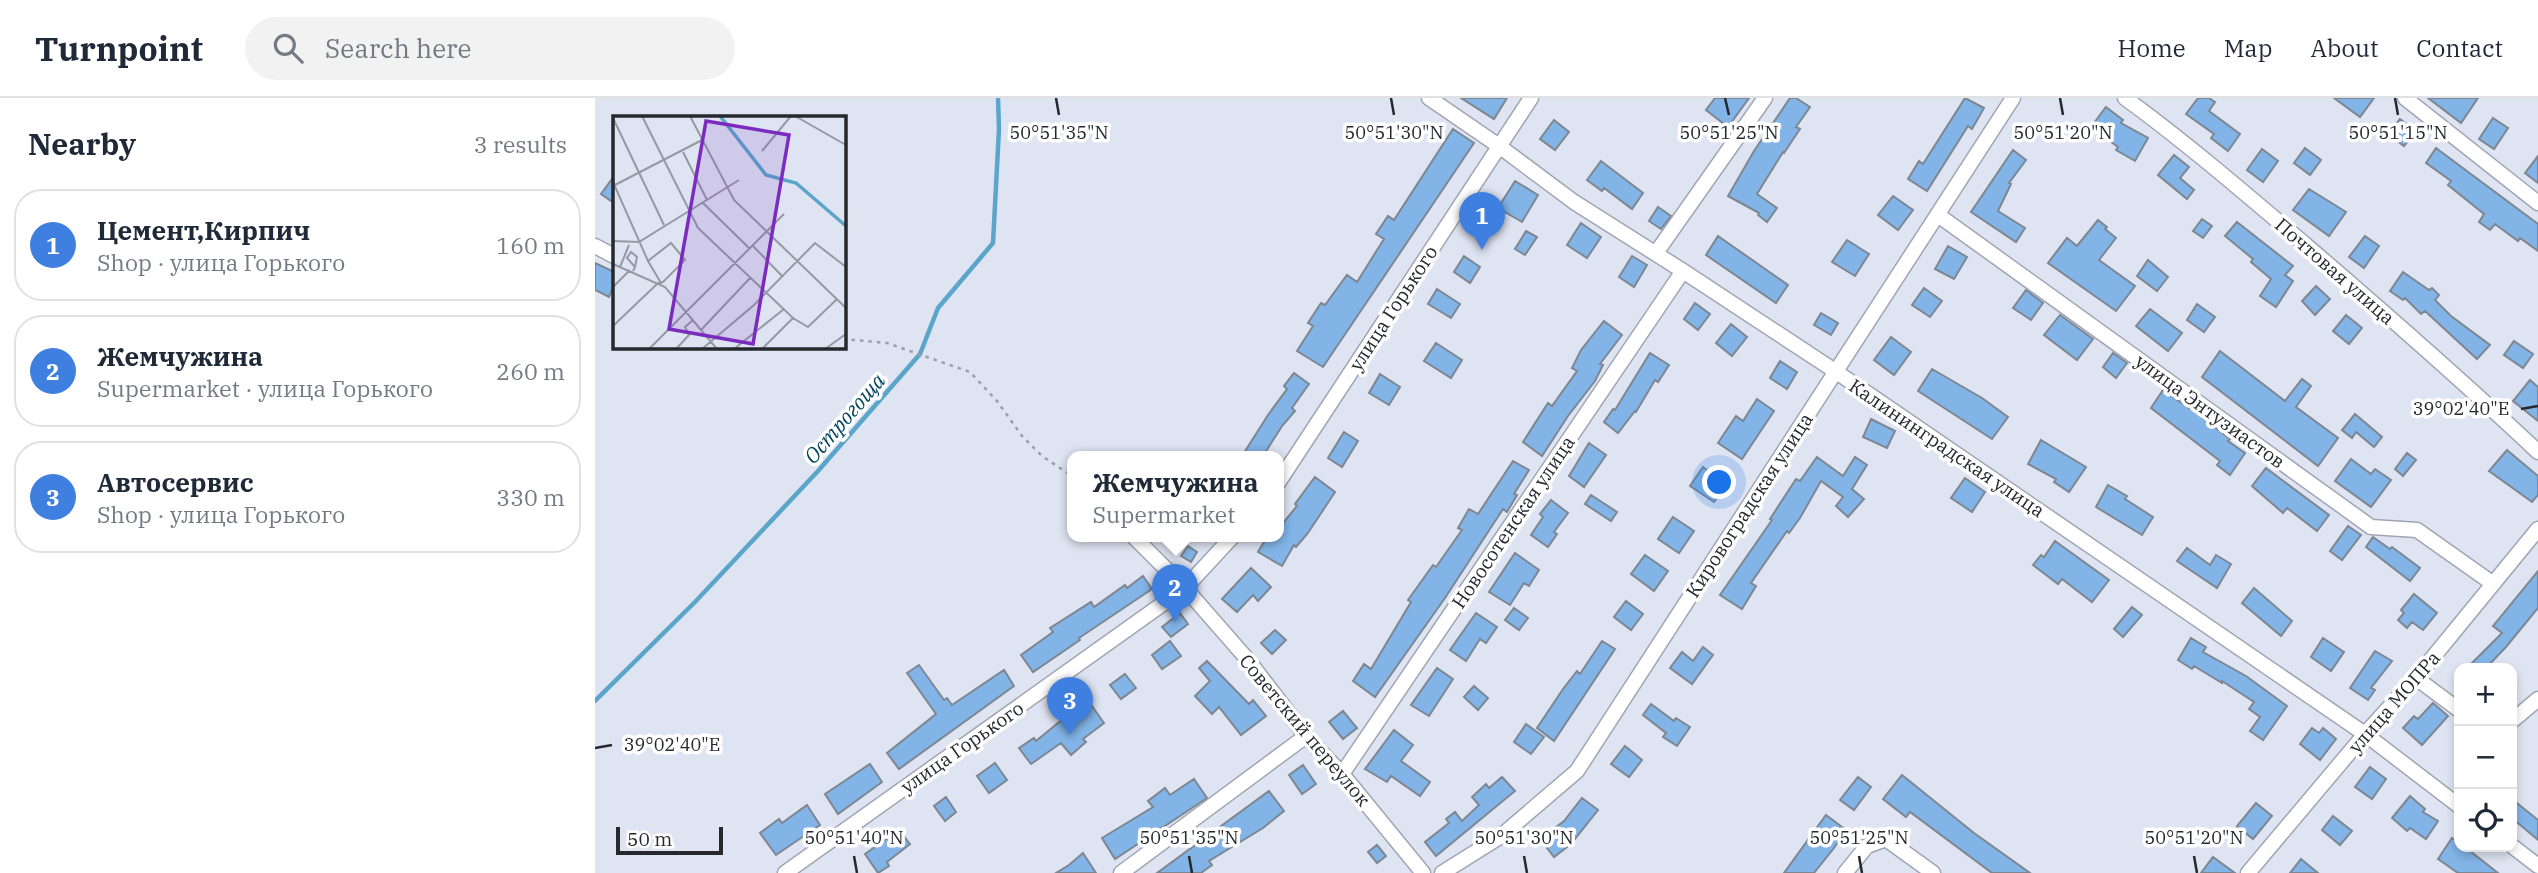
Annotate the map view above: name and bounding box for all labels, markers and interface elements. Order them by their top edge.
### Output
search box [245,17,735,80]
text: Turnpoint [35,27,203,70]
icon: search [269,29,307,67]
text: Search here [325,31,472,65]
text: Home [2118,32,2186,64]
text: Map [2224,32,2272,64]
text: About [2310,32,2378,64]
text: Contact [2416,32,2503,64]
inset map [613,116,845,348]
text: 50°51'35"N [1010,121,1109,144]
text: 50°51'30"N [1345,121,1444,144]
text: 50°51'25"N [1680,121,1779,144]
text: 50°51'20"N [2014,121,2113,144]
text: 50°51'15"N [2349,121,2448,144]
text: Nearby [28,124,136,163]
text: 3 results [474,129,567,159]
pin: 1 [1459,192,1505,250]
text: Цемент,Кирпич [97,213,310,247]
street label: Почтовая улица [2270,213,2400,329]
text: 1 [46,230,60,260]
text: 160 m [496,230,565,260]
street label: улица Горького [1344,241,1442,375]
text: Shop · улица Горького [97,247,345,277]
text: Жемчужина [97,339,263,373]
street label: улица Энтузиастов [2130,349,2290,473]
text: 2 [46,356,60,386]
text: 260 m [496,356,565,386]
water label: Острогоща [797,366,891,469]
text: Supermarket · улица Горького [97,373,433,403]
street label: Калининградская улица [1845,373,2049,523]
text: 39°02'40"E [2413,397,2509,420]
street label: Кировоградская улица [1680,408,1818,602]
street label: Новосотенская улица [1446,431,1580,613]
popup [1067,451,1284,542]
text: Автосервис [97,465,254,499]
text: Жемчужина [1092,465,1259,499]
your location [1702,465,1736,499]
text: 3 [46,482,60,512]
text: 330 m [496,482,565,512]
text: Shop · улица Горького [97,499,345,529]
text: Supermarket [1092,499,1235,529]
pin: 2 [1152,564,1198,622]
street label: улица МОПРа [2343,646,2445,758]
street label: Советский переулок [1234,649,1376,811]
map controls [2454,663,2517,852]
button: + [2454,663,2517,726]
pin: 3 [1047,677,1093,735]
street label: улица Горького [896,696,1028,798]
button: − [2454,726,2517,789]
text: 39°02'40"E [624,733,720,756]
button: locate [2454,789,2517,852]
scale bar [616,824,723,856]
text: 50°51'40"N [805,826,904,849]
text: 50°51'35"N [1140,826,1239,849]
text: 50°51'30"N [1475,826,1574,849]
text: 50°51'25"N [1810,826,1909,849]
text: 50°51'20"N [2145,826,2244,849]
text: 50 m [627,827,672,851]

